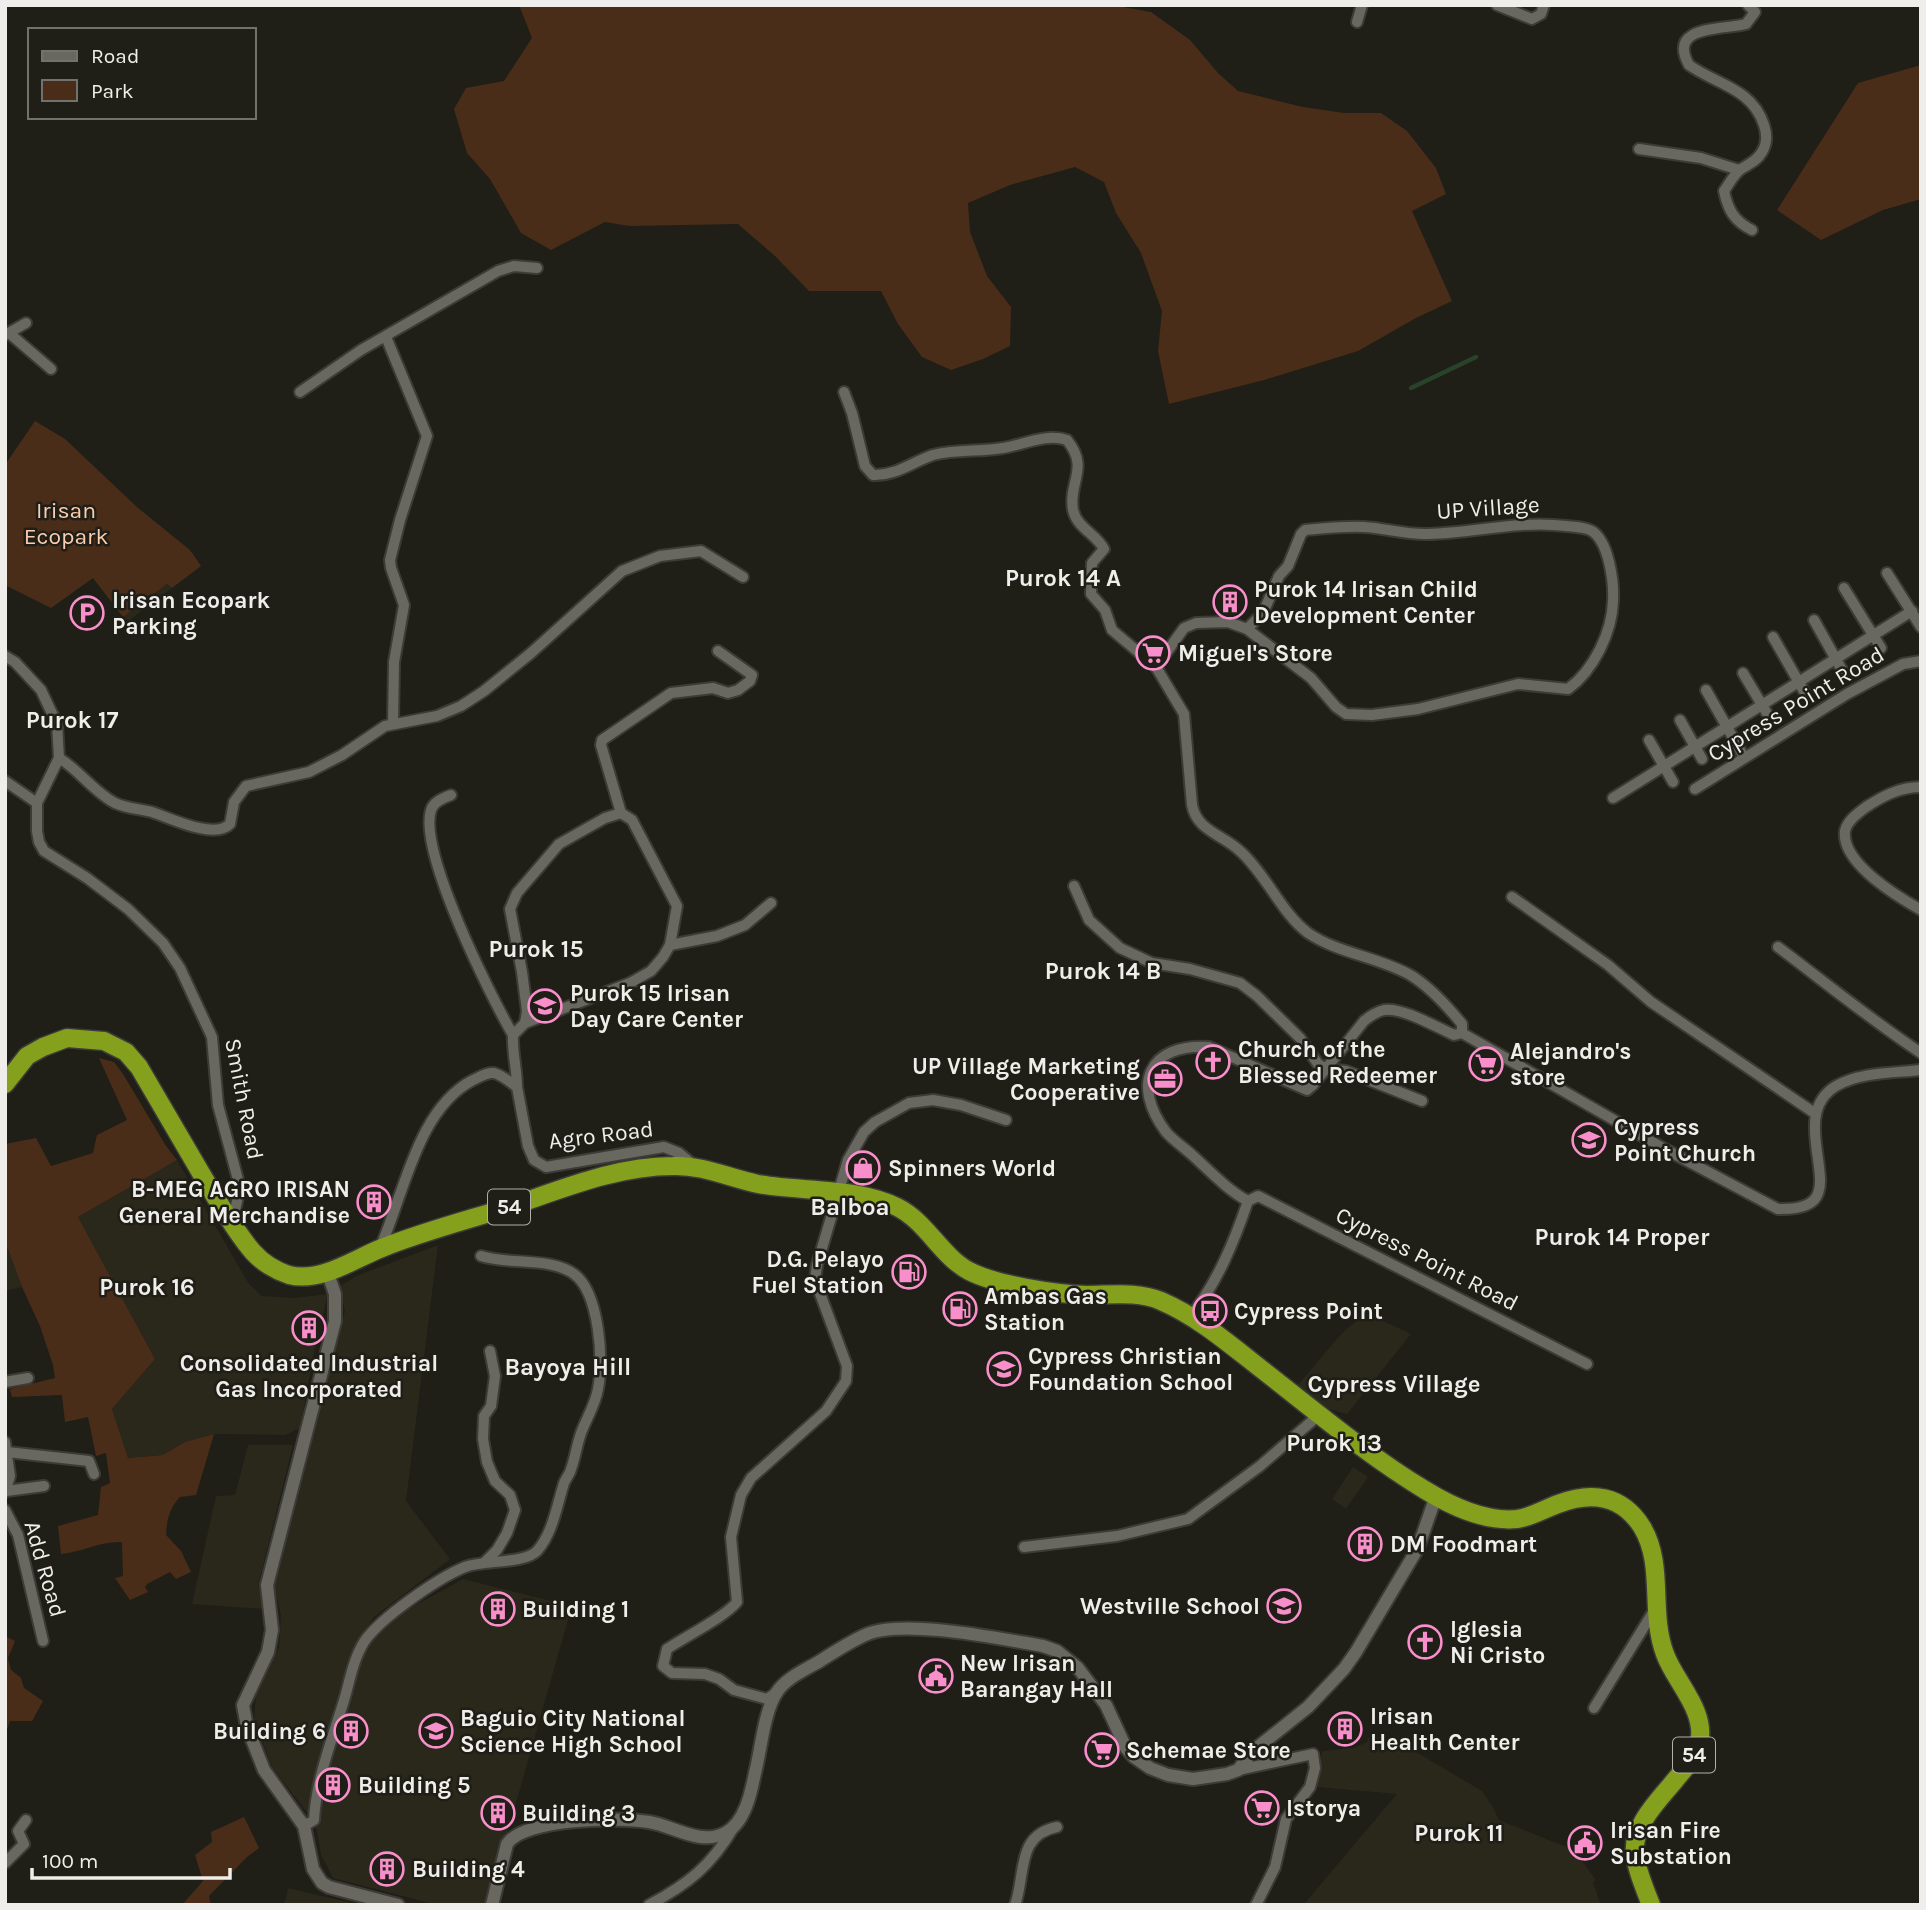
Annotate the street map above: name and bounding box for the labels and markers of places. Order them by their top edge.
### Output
place label: Purok 14 Irisan Child Development Center [1254,576,1478,629]
building icon: Purok 14 Irisan Child Development Center [1211,583,1249,621]
place label: Irisan Ecopark Parking [112,587,271,640]
parking icon: Irisan Ecopark Parking [68,594,106,632]
supermarket icon: Miguel's Store [1134,634,1172,672]
place label: Miguel's Store [1178,640,1333,667]
place label: Purok 15 Irisan Day Care Center [570,980,743,1033]
school or university icon: Purok 15 Irisan Day Care Center [526,987,564,1025]
place label: Church of the Blessed Redeemer [1238,1036,1437,1089]
place label: Alejandro's store [1510,1038,1632,1091]
church icon: Church of the Blessed Redeemer [1194,1043,1232,1081]
supermarket icon: Alejandro's store [1467,1045,1505,1083]
place label: UP Village Marketing Cooperative [912,1053,1140,1106]
office icon: UP Village Marketing Cooperative [1146,1060,1184,1098]
place label: Cypress Point Church [1614,1114,1756,1167]
school or university icon: Cypress Point Church [1570,1121,1608,1159]
shop icon: Spinners World [844,1149,882,1187]
place label: Spinners World [888,1155,1056,1182]
place label: B-MEG AGRO IRISAN General Merchandise [119,1176,350,1229]
building icon: B-MEG AGRO IRISAN General Merchandise [355,1183,393,1221]
place label: D.G. Pelayo Fuel Station [751,1246,884,1299]
fuel station icon: D.G. Pelayo Fuel Station [890,1253,928,1291]
place label: Ambas Gas Station [984,1283,1107,1336]
fuel station icon: Ambas Gas Station [941,1290,979,1328]
bus stop icon: Cypress Point [1191,1292,1229,1330]
place label: Cypress Point [1234,1298,1383,1325]
building icon: Consolidated Industrial Gas Incorporated [290,1309,328,1347]
place label: Cypress Christian Foundation School [1028,1343,1233,1396]
place label: Consolidated Industrial Gas Incorporated [180,1350,438,1403]
school or university icon: Cypress Christian Foundation School [985,1350,1023,1388]
building icon: DM Foodmart [1346,1525,1384,1563]
place label: DM Foodmart [1390,1531,1537,1558]
school or university icon: Westville School [1265,1587,1303,1625]
building icon: Building 1 [479,1590,517,1628]
place label: Westville School [1080,1593,1260,1620]
place label: Building 1 [522,1596,629,1623]
place label: Iglesia Ni Cristo [1450,1616,1545,1669]
church icon: Iglesia Ni Cristo [1406,1623,1444,1661]
place label: New Irisan Barangay Hall [960,1650,1113,1703]
public building icon: New Irisan Barangay Hall [917,1657,955,1695]
place label: Irisan Health Center [1370,1703,1519,1756]
place label: Baguio City National Science High School [460,1705,686,1758]
building icon: Irisan Health Center [1326,1710,1364,1748]
building icon: Building 6 [332,1712,370,1750]
school or university icon: Baguio City National Science High School [417,1712,455,1750]
place label: Building 6 [213,1718,326,1745]
supermarket icon: Schemae Store [1083,1731,1121,1769]
place label: Schemae Store [1126,1737,1291,1764]
building icon: Building 5 [314,1766,352,1804]
place label: Building 5 [358,1772,470,1799]
supermarket icon: Istorya [1243,1789,1281,1827]
building icon: Building 3 [479,1794,517,1832]
place label: Istorya [1286,1795,1361,1822]
place label: Building 3 [522,1800,635,1827]
place label: Irisan Fire Substation [1610,1817,1732,1870]
public building icon: Irisan Fire Substation [1566,1824,1604,1862]
building icon: Building 4 [368,1850,406,1888]
place label: Building 4 [412,1856,525,1883]

